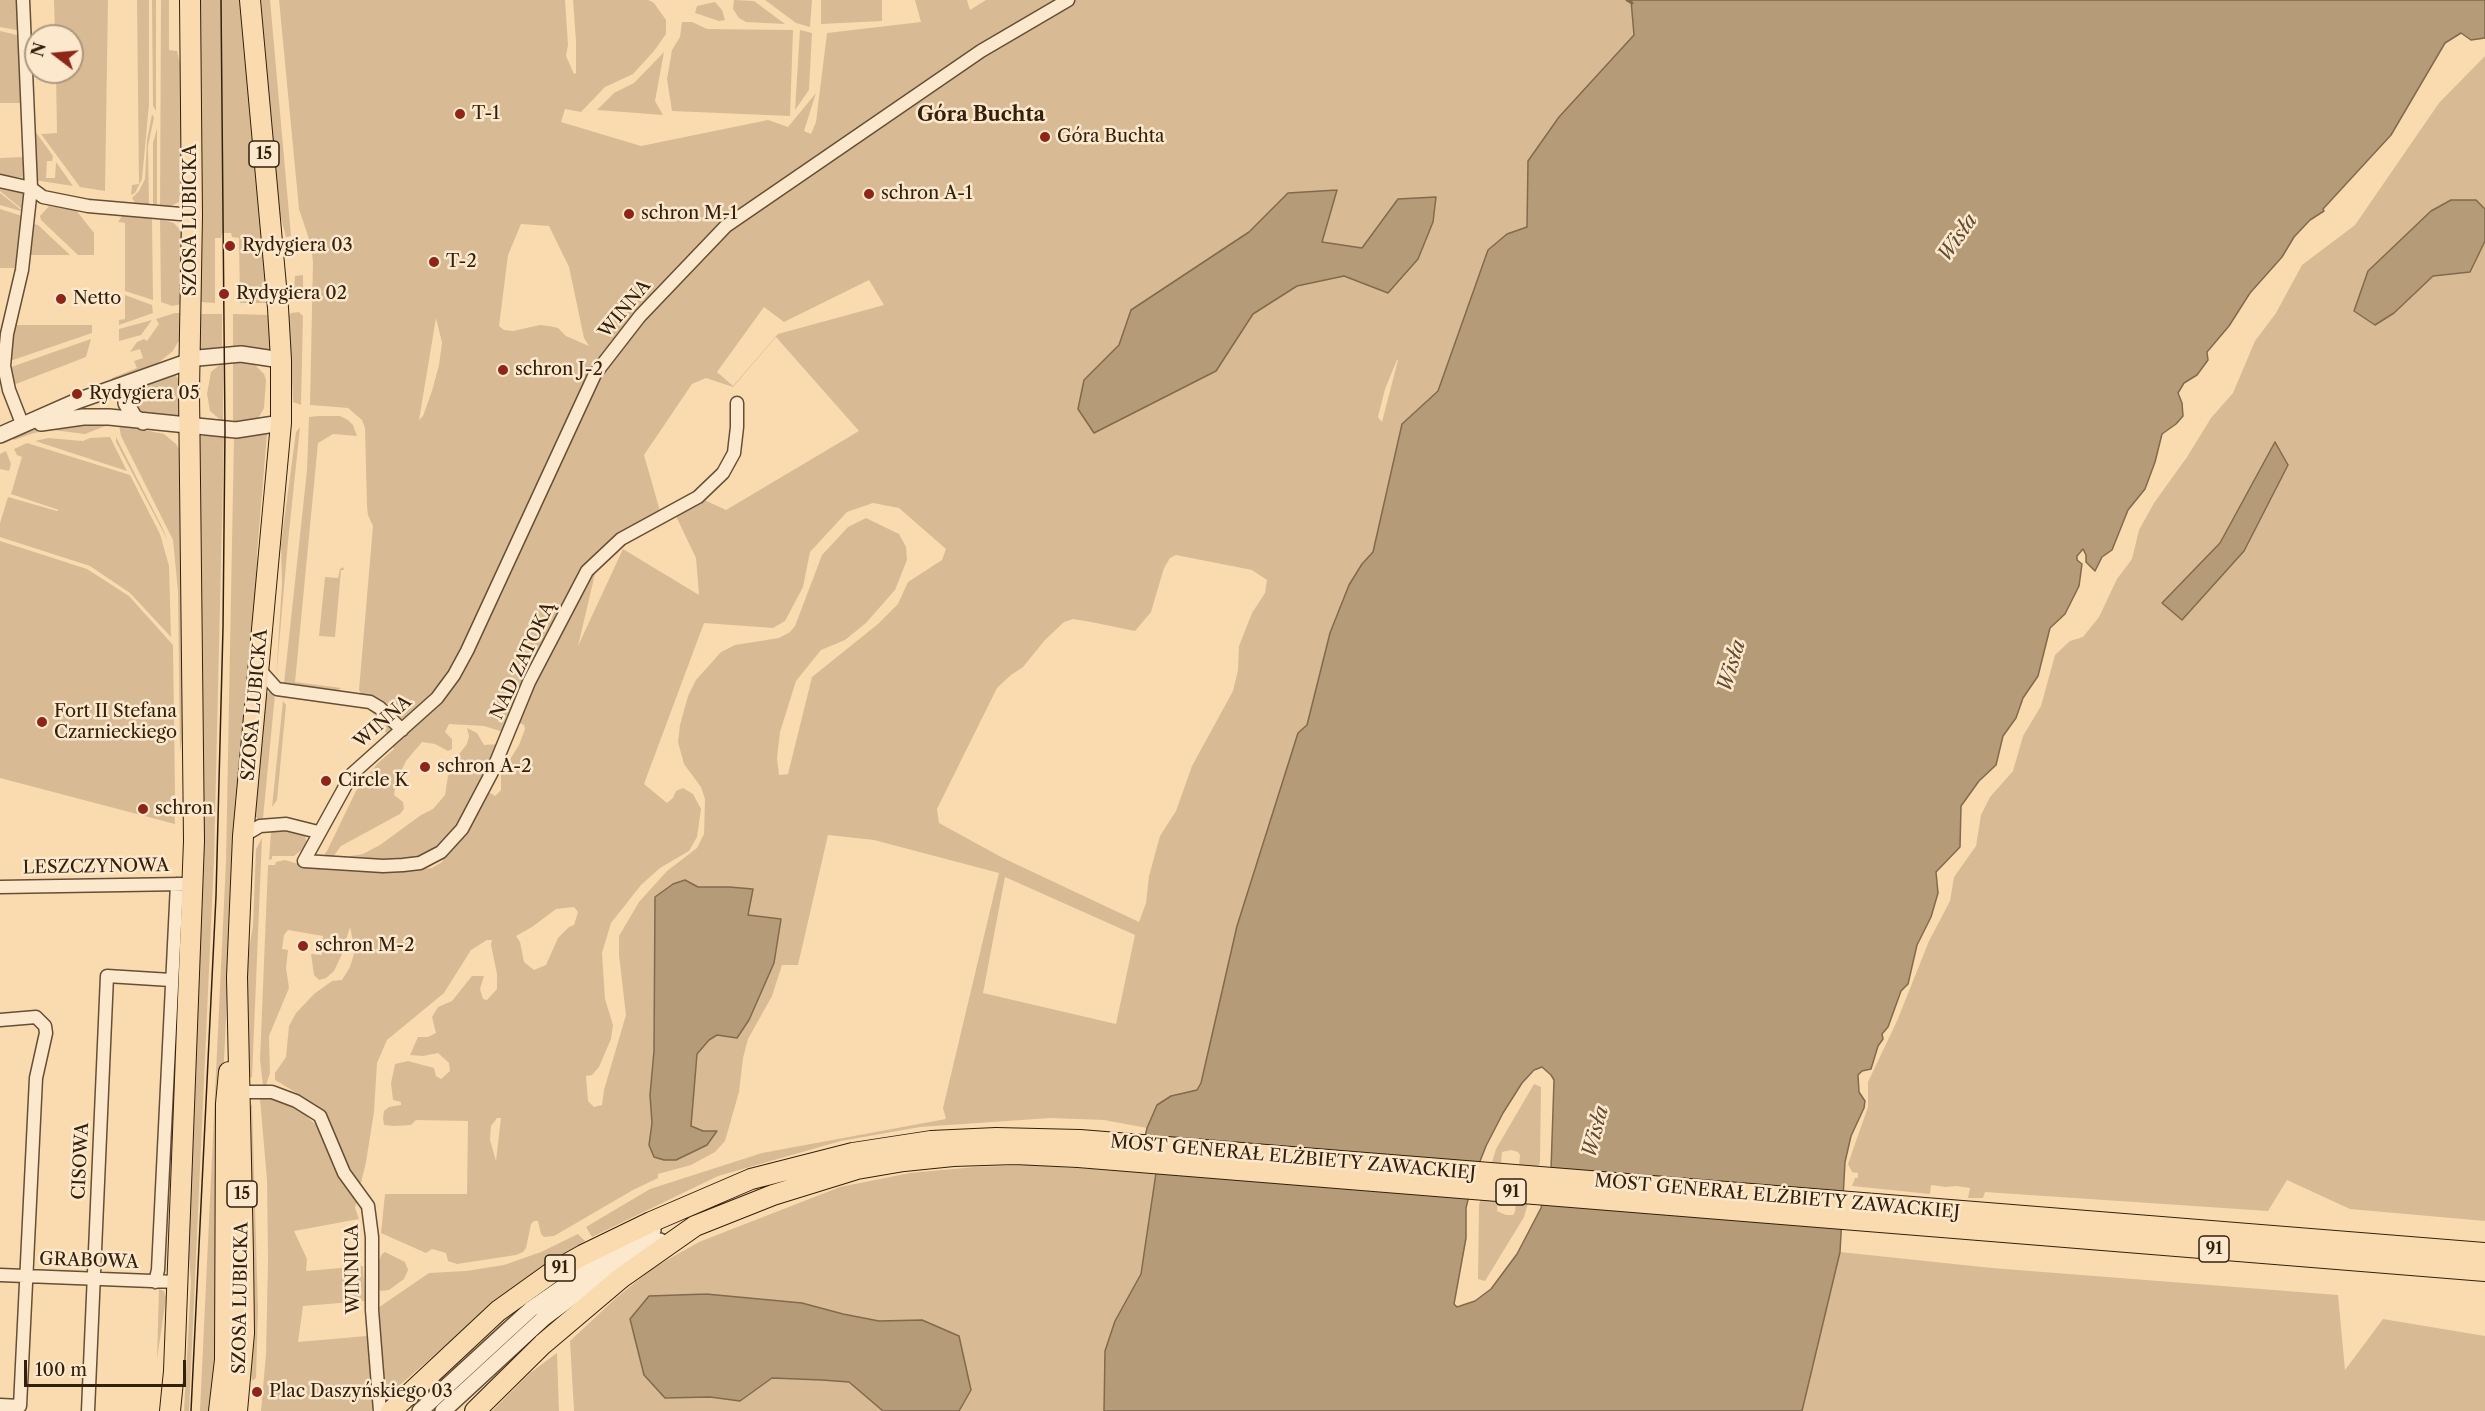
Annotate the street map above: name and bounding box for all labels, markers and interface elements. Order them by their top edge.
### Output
north arrow [24,24,84,84]
text: N [27,40,50,59]
place label: T-1 [472,103,500,125]
district label: Góra Buchta [917,103,1045,127]
marker: T-1 [453,107,467,121]
place label: Góra Buchta [1057,126,1165,148]
marker: Góra Buchta [1038,130,1052,144]
road number: 15 [249,141,279,167]
street label: SZOSA LUBICKA [180,144,202,296]
place label: schron A-1 [881,183,973,205]
marker: schron A-1 [862,187,876,201]
place label: schron M-1 [641,203,738,225]
marker: schron M-1 [622,207,636,221]
water label: Wisła [1933,209,1983,267]
place label: Rydygiera 03 [242,235,353,257]
marker: Rydygiera 03 [223,239,237,253]
place label: T-2 [446,251,477,273]
marker: T-2 [427,255,441,269]
street label: WINNA [594,275,656,343]
place label: Rydygiera 02 [236,283,347,305]
marker: Rydygiera 02 [217,287,231,301]
place label: Netto [73,288,121,310]
marker: Netto [54,292,68,306]
place label: schron J-2 [515,359,603,381]
marker: schron J-2 [496,363,510,377]
place label: Rydygiera 05 [89,383,200,405]
marker: Rydygiera 05 [70,387,84,401]
street label: NAD ZATOKĄ [486,599,560,723]
street label: SZOSA LUBICKA [238,628,272,782]
water label: Wisła [1713,637,1751,695]
street label: WINNA [350,691,416,753]
place label: Fort II Stefana Czarnieckiego [54,701,177,744]
marker: Fort II Stefana Czarnieckiego [35,715,49,729]
place label: schron A-2 [437,756,532,778]
marker: schron A-2 [418,760,432,774]
place label: Circle K [338,770,408,792]
marker: Circle K [319,774,333,788]
place label: schron [155,798,213,820]
marker: schron [136,802,150,816]
street label: LESZCZYNOWA [22,855,170,879]
place label: schron M-2 [315,935,415,957]
marker: schron M-2 [296,939,310,953]
water label: Wisła [1578,1103,1614,1161]
street label: CISOWA [68,1122,94,1200]
street label: MOST GENERAŁ ELŻBIETY ZAWACKIEJ [1109,1131,1477,1185]
street label: MOST GENERAŁ ELŻBIETY ZAWACKIEJ [1593,1170,1961,1224]
road number: 91 [1496,1179,1526,1205]
road number: 15 [227,1181,257,1207]
street label: SZOSA LUBICKA [229,1222,253,1374]
street label: WINNICA [341,1224,365,1314]
road number: 91 [2199,1236,2229,1262]
street label: GRABOWA [39,1248,139,1274]
road number: 91 [545,1255,575,1281]
scale bar [27,1348,189,1386]
text: 100 m [35,1359,87,1381]
place label: Plac Daszyńskiego 03 [269,1381,453,1403]
marker: Plac Daszyńskiego 03 [250,1385,264,1399]

